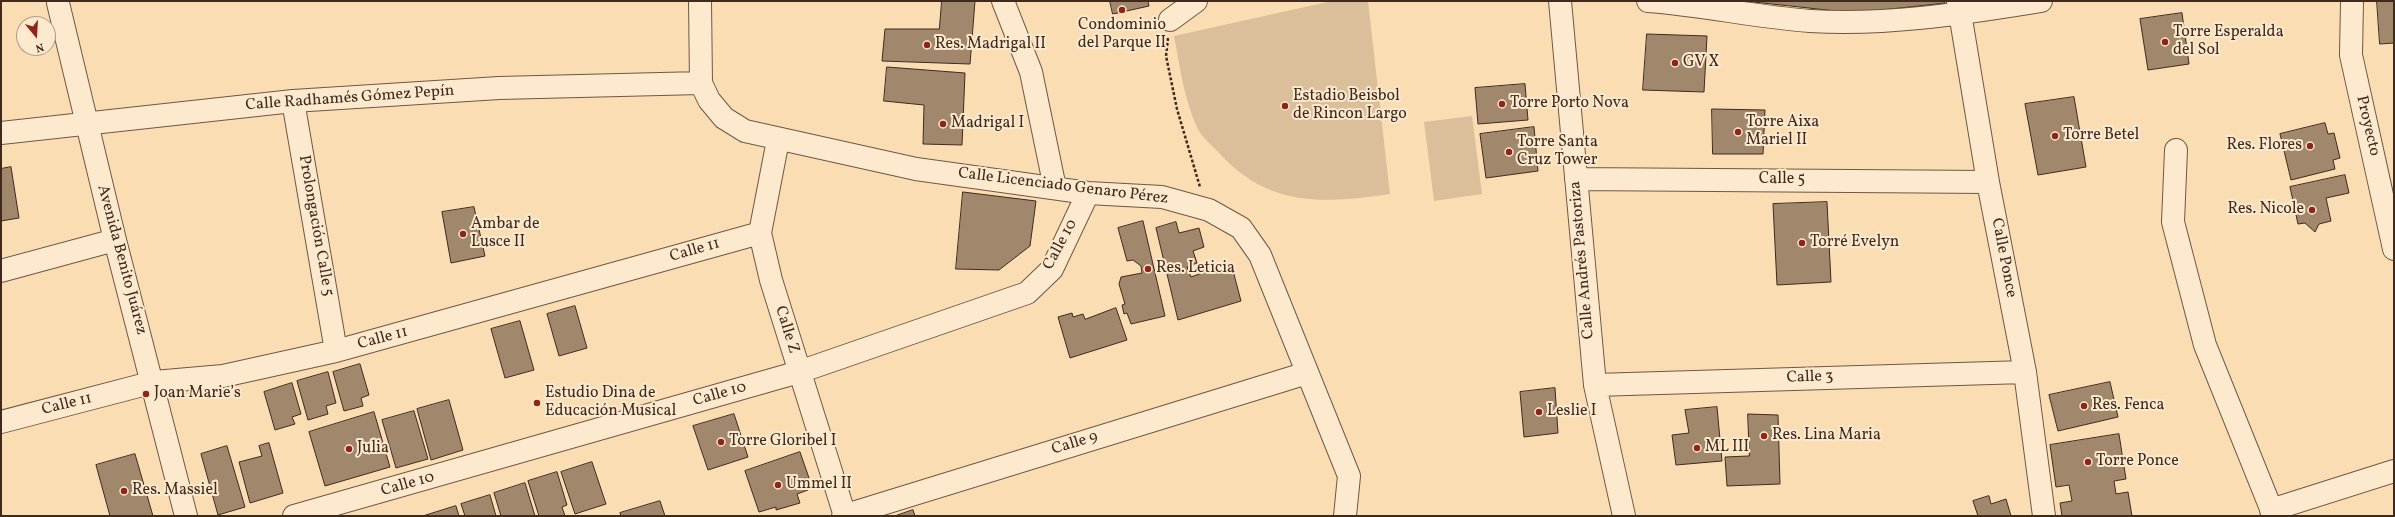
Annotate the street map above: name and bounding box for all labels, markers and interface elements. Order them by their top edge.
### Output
marker: Condominio del Parque II [1117,5,1127,15]
north arrow [16,16,56,56]
place label: Condominio del Parque II [1078,16,1166,54]
place label: Torre Esperalda del Sol [2173,23,2284,61]
place label: Res. Madrigal II [935,35,1046,55]
marker: Torre Esperalda del Sol [2160,37,2170,47]
text: N [33,39,46,55]
marker: Res. Madrigal II [922,40,932,50]
place label: GV X [1683,53,1719,73]
marker: GV X [1670,58,1680,68]
street label: Calle Radhamés Gómez Pepín [245,82,455,116]
place label: Estadio Beisbol de Rincon Largo [1293,87,1407,125]
place label: Torre Porto Nova [1510,94,1629,114]
street label: Proyecto [2351,94,2383,158]
marker: Torre Porto Nova [1497,99,1507,109]
marker: Estadio Beisbol de Rincon Largo [1280,101,1290,111]
place label: Torre Aixa Mariel II [1746,113,1819,151]
place label: Madrigal I [951,114,1024,134]
marker: Madrigal I [938,119,948,129]
place label: Torre Betel [2063,126,2139,146]
marker: Torre Aixa Mariel II [1733,127,1743,137]
marker: Torre Betel [2050,131,2060,141]
place label: Torre Santa Cruz Tower [1517,133,1598,171]
place label: Res. Flores [2227,136,2302,156]
marker: Res. Flores [2305,141,2315,151]
marker: Torre Santa Cruz Tower [1504,147,1514,157]
street label: Prolongación Calle 5 [293,154,337,298]
street label: Calle Licenciado Genaro Pérez [957,165,1169,209]
street label: Calle 5 [1759,170,1805,190]
street label: Calle Andrés Pastoriza [1567,180,1599,340]
street label: Avenida Benito Juárez [92,183,150,337]
place label: Res. Nicole [2227,200,2304,220]
marker: Res. Nicole [2307,205,2317,215]
place label: Ambar de Lusce II [471,215,540,253]
street label: Calle 10 [1040,216,1082,274]
street label: Calle Ponce [1986,217,2020,299]
marker: Ambar de Lusce II [458,229,468,239]
place label: Torré Evelyn [1810,233,1899,253]
street label: Calle 11 [668,235,722,267]
marker: Torré Evelyn [1797,238,1807,248]
place label: Res. Leticia [1156,259,1235,279]
marker: Res. Leticia [1143,264,1153,274]
street label: Calle Z [770,304,802,356]
street label: Calle 11 [356,323,410,355]
street label: Calle 3 [1786,368,1834,388]
street label: Calle 10 [691,378,749,412]
place label: Joan Marie’s [154,384,241,404]
place label: Estudio Dina de Educación Musical [545,384,676,422]
street label: Calle 11 [40,389,94,421]
marker: Joan Marie’s [141,389,151,399]
place label: Res. Fenca [2092,396,2164,416]
marker: Estudio Dina de Educación Musical [532,398,542,408]
marker: Res. Fenca [2079,401,2089,411]
place label: Leslie I [1547,402,1596,422]
marker: Leslie I [1534,407,1544,417]
place label: Res. Lina Maria [1772,426,1881,446]
street label: Calle 9 [1050,428,1100,460]
marker: Res. Lina Maria [1759,431,1769,441]
place label: Torre Gloribel I [729,432,836,452]
marker: Torre Gloribel I [716,437,726,447]
place label: ML III [1705,438,1749,458]
place label: Julia [357,439,389,459]
marker: ML III [1692,443,1702,453]
marker: Julia [344,444,354,454]
place label: Torre Ponce [2096,452,2179,472]
marker: Torre Ponce [2083,457,2093,467]
street label: Calle 10 [379,468,437,502]
place label: Ummel II [786,475,852,495]
marker: Ummel II [773,480,783,490]
place label: Res. Massiel [132,481,218,501]
marker: Res. Massiel [119,486,129,496]

